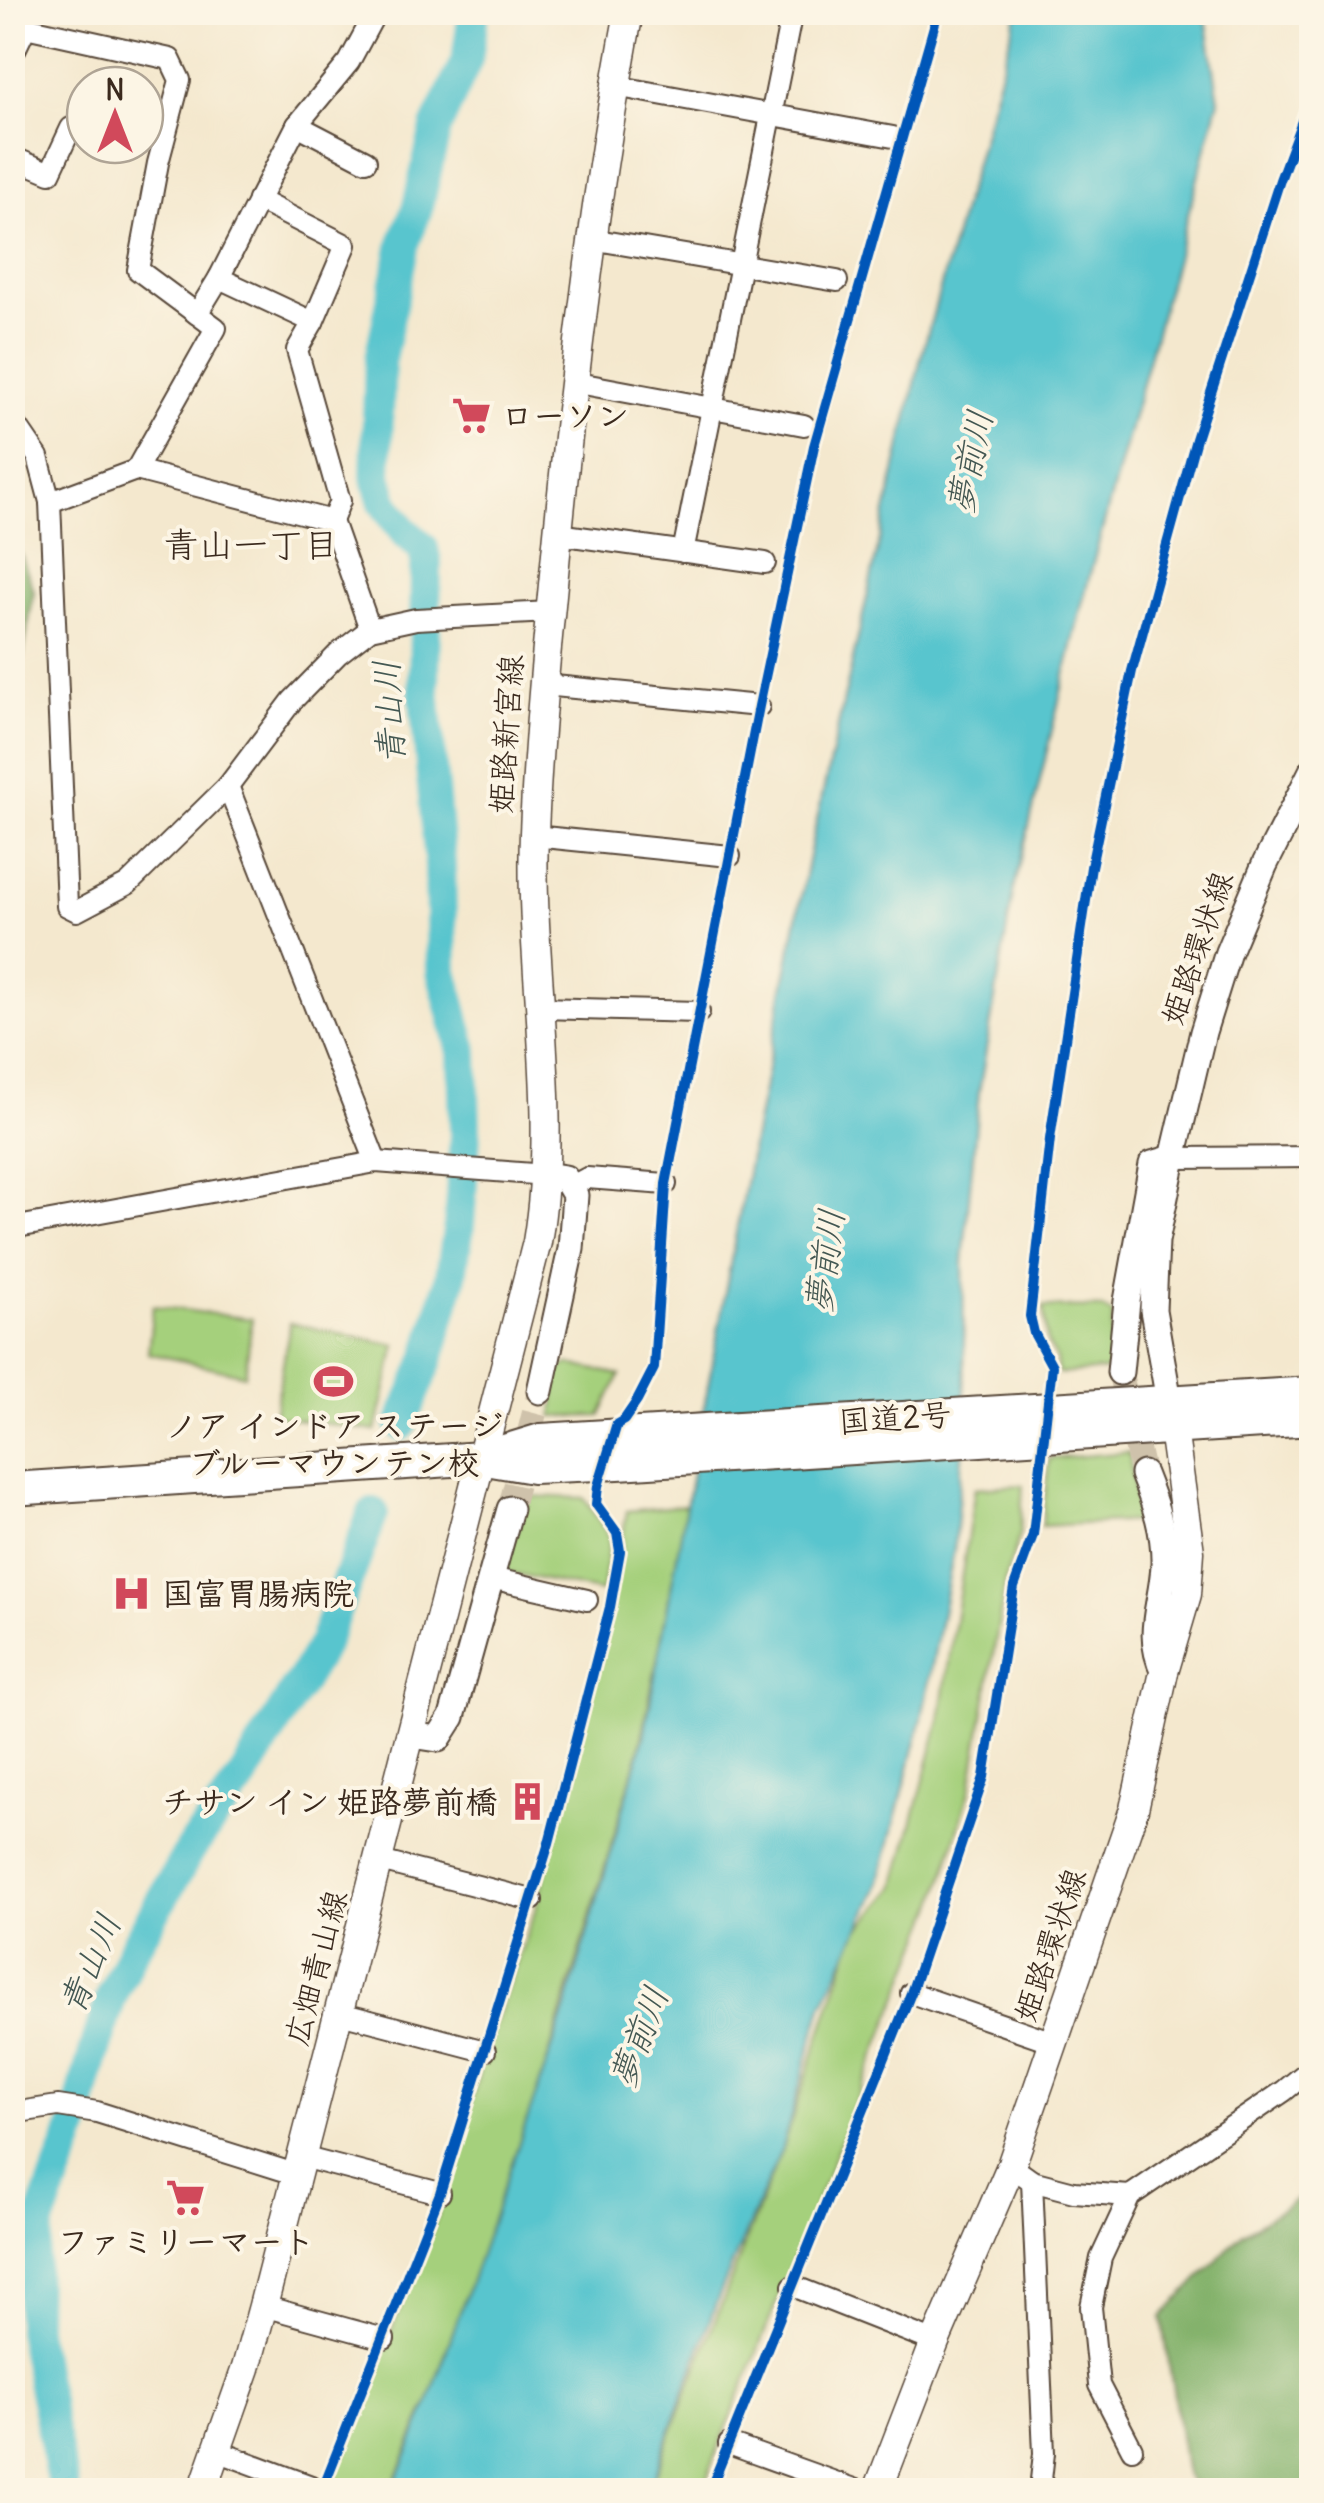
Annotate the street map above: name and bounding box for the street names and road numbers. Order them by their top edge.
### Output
street label: 姫路新宮線 [479,653,532,815]
street label: 姫路環状線 [1151,866,1242,1030]
street label: 国道2号 [837,1393,953,1442]
street label: 姫路環状線 [1004,1863,1095,2027]
street label: 広畑青山線 [275,1885,356,2050]

